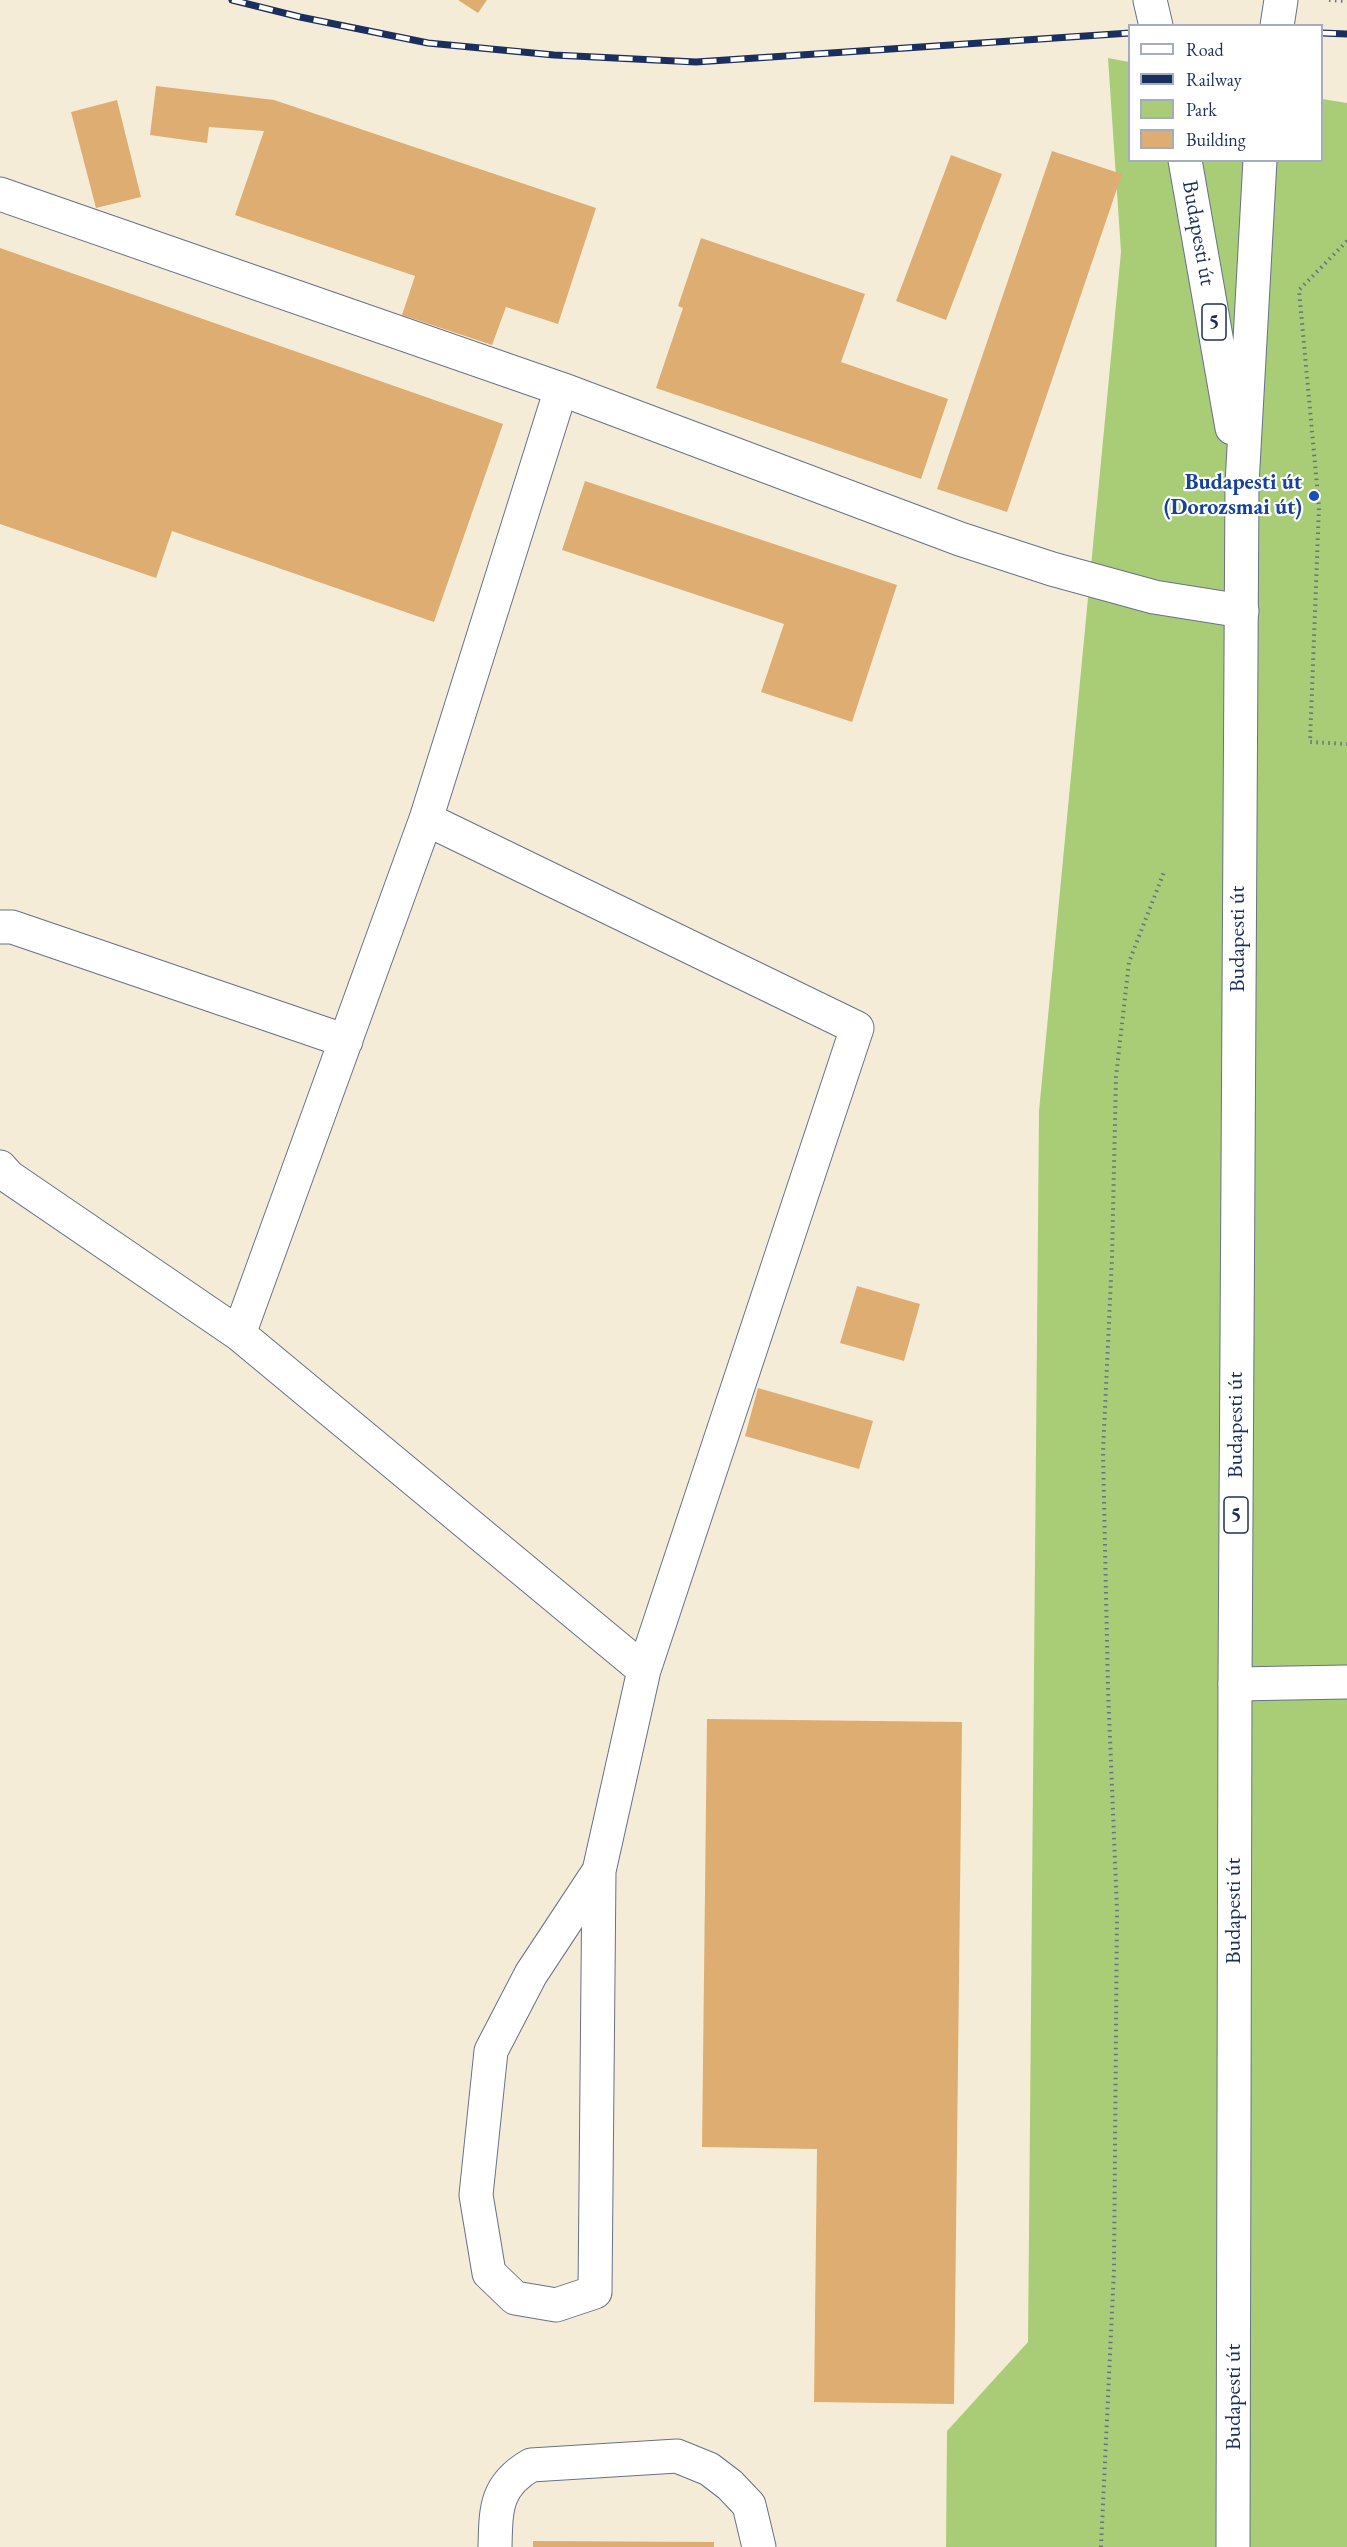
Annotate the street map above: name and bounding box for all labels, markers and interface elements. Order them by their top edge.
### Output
legend [1128,24,1323,162]
text: Road [1186,38,1224,61]
text: Railway [1186,68,1242,91]
text: Park [1186,98,1217,121]
text: Building [1186,128,1246,151]
street label: Budapesti út [1176,178,1220,288]
road number: 5 [1202,304,1226,340]
place label: Budapesti út (Dorozsmai út) [1164,470,1302,522]
marker: Budapesti út (Dorozsmai út) [1307,489,1321,503]
street label: Budapesti út [1225,886,1251,992]
street label: Budapesti út [1223,1372,1249,1478]
road number: 5 [1224,1497,1248,1533]
street label: Budapesti út [1221,1858,1247,1964]
street label: Budapesti út [1221,2344,1247,2450]

